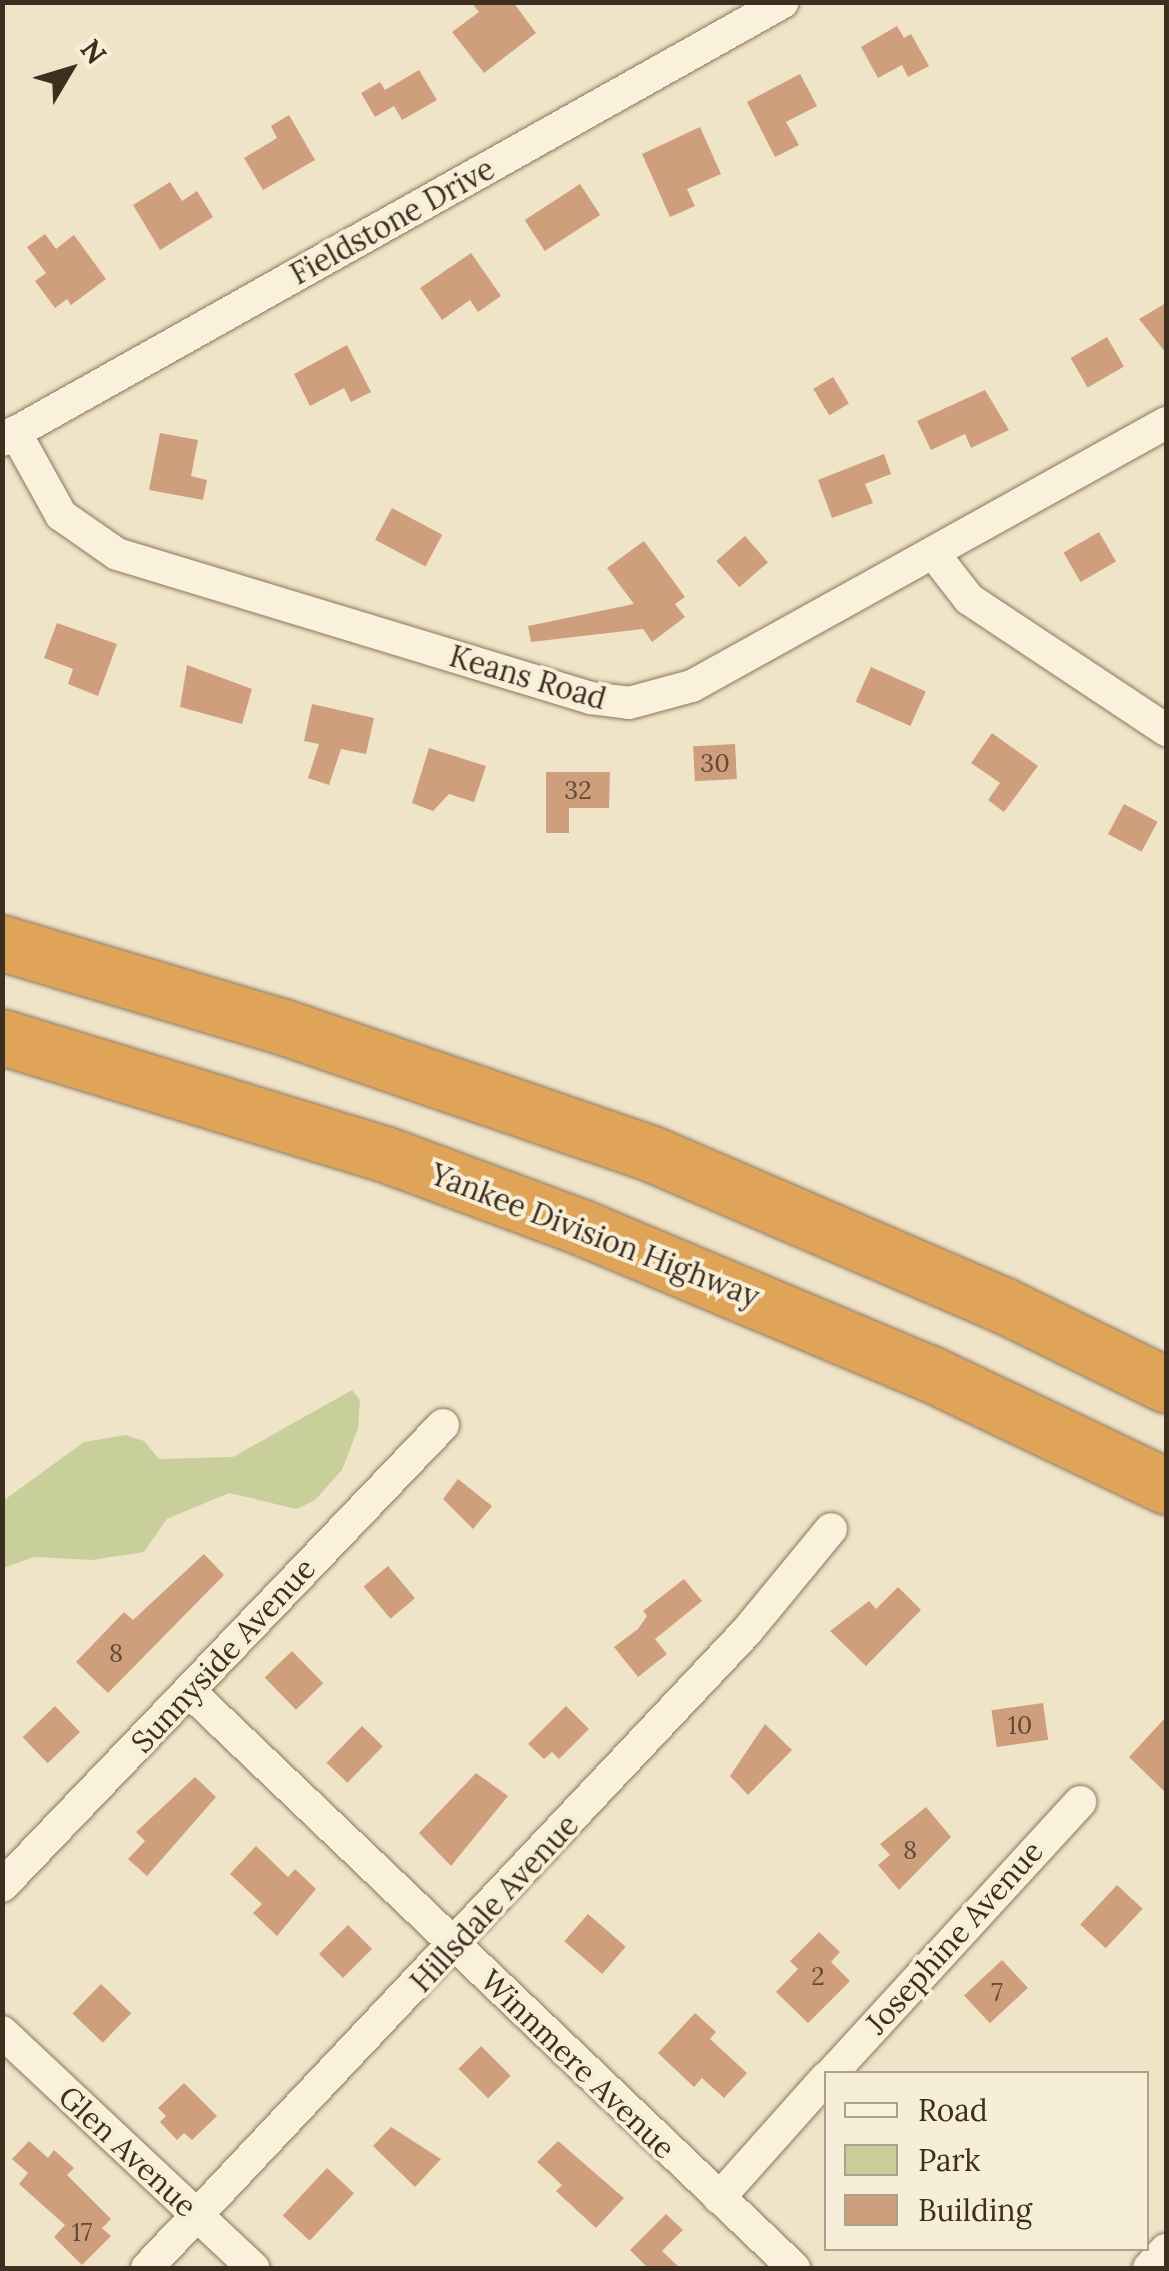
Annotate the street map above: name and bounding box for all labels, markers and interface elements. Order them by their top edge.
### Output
north arrow [20,20,120,120]
text: N [73,32,114,71]
street label: Fieldstone Drive [284,150,500,292]
street label: Keans Road [446,637,610,717]
house number: 30 [700,748,730,778]
house number: 32 [564,775,592,805]
street label: Yankee Division Highway [426,1156,764,1314]
street label: Sunnyside Avenue [124,1550,322,1760]
house number: 8 [109,1638,123,1668]
house number: 10 [1008,1710,1032,1740]
street label: Hillsdale Avenue [403,1807,585,1999]
street label: Josephine Avenue [858,1833,1050,2041]
house number: 8 [903,1835,917,1865]
house number: 2 [811,1961,825,1991]
street label: Winnmere Avenue [473,1962,683,2166]
house number: 7 [991,1977,1003,2007]
legend [824,2071,1149,2251]
street label: Glen Avenue [52,2078,204,2224]
text: Road [918,2091,988,2129]
text: Park [918,2141,980,2179]
text: Building [918,2191,1032,2229]
house number: 17 [72,2217,92,2247]

